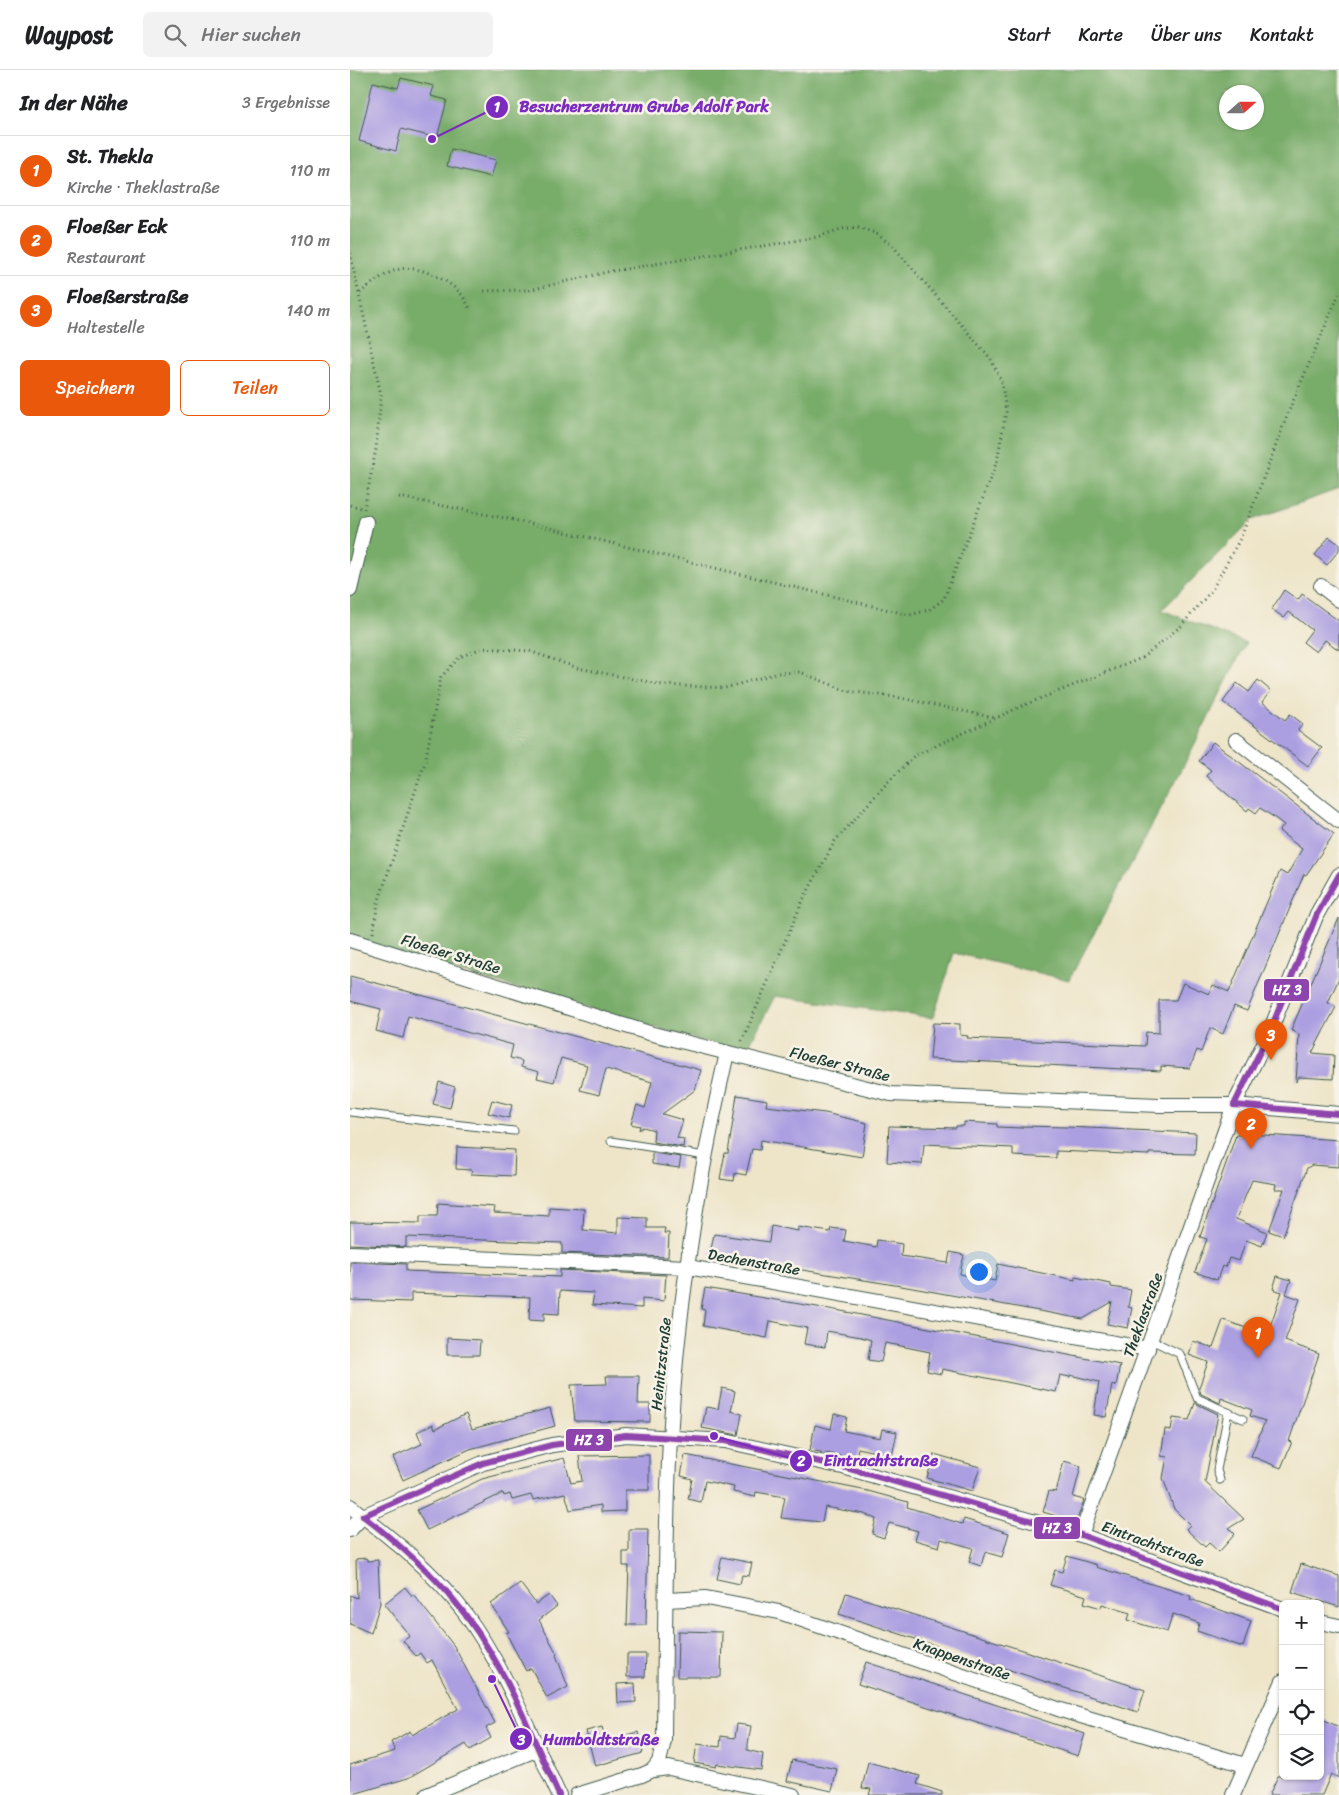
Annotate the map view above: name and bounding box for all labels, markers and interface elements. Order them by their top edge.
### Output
search box [143,12,493,57]
text: Waypost [25,14,113,56]
text: Hier suchen [201,18,301,51]
text: Start [1008,19,1051,51]
text: Karte [1079,19,1123,51]
text: Über uns [1151,19,1222,51]
text: Kontakt [1250,19,1314,51]
icon: search [161,21,189,49]
text: In der Nähe [20,84,128,122]
north arrow [1219,85,1264,130]
text: 3 Ergebnisse [242,88,330,117]
callout: Besucherzentrum Grube Adolf Park [485,91,779,122]
text: Besucherzentrum Grube Adolf Park [519,92,769,121]
text: 1 [494,94,501,120]
text: St. Thekla [67,140,153,173]
text: 1 [33,156,39,185]
text: 110 m [290,156,330,185]
text: Kirche · Theklastraße [67,173,220,202]
text: Floeßer Eck [67,210,167,243]
text: 2 [31,226,41,255]
text: 110 m [290,226,330,255]
text: Restaurant [67,243,146,272]
text: Floeßerstraße [67,280,189,313]
text: 3 [32,296,40,325]
text: 140 m [287,296,330,325]
text: Haltestelle [67,313,145,342]
button: Speichern [20,360,170,416]
button: Teilen [180,360,330,416]
street label: Floeßer Straße [398,927,504,982]
line badge: HZ 3 [1263,978,1310,1002]
text: HZ 3 [1271,978,1302,1003]
pin: 3 [1255,1019,1287,1060]
street label: Floeßer Straße [787,1039,893,1089]
pin: 2 [1235,1108,1267,1149]
street label: Dechenstraße [706,1241,802,1283]
your location [966,1259,992,1285]
street label: Theklastraße [1116,1269,1171,1361]
street label: Heinitzstraße [643,1316,679,1412]
pin: 1 [1242,1317,1274,1358]
line badge: HZ 3 [565,1428,613,1452]
text: HZ 3 [573,1428,604,1453]
callout: Eintrachtstraße [788,1445,948,1476]
text: Eintrachtstraße [824,1446,939,1475]
text: 2 [796,1448,806,1474]
street label: Eintrachtstraße [1098,1513,1208,1575]
line badge: HZ 3 [1033,1516,1081,1540]
text: HZ 3 [1041,1516,1072,1541]
map controls [1279,1600,1324,1780]
button: + [1279,1600,1324,1645]
street label: Knappenstraße [910,1630,1014,1688]
button: − [1279,1645,1324,1690]
button: locate [1279,1690,1324,1735]
callout: Humboldtstraße [508,1724,669,1755]
text: Humboldtstraße [542,1725,660,1754]
text: 3 [516,1727,526,1753]
button: layers [1279,1735,1324,1780]

